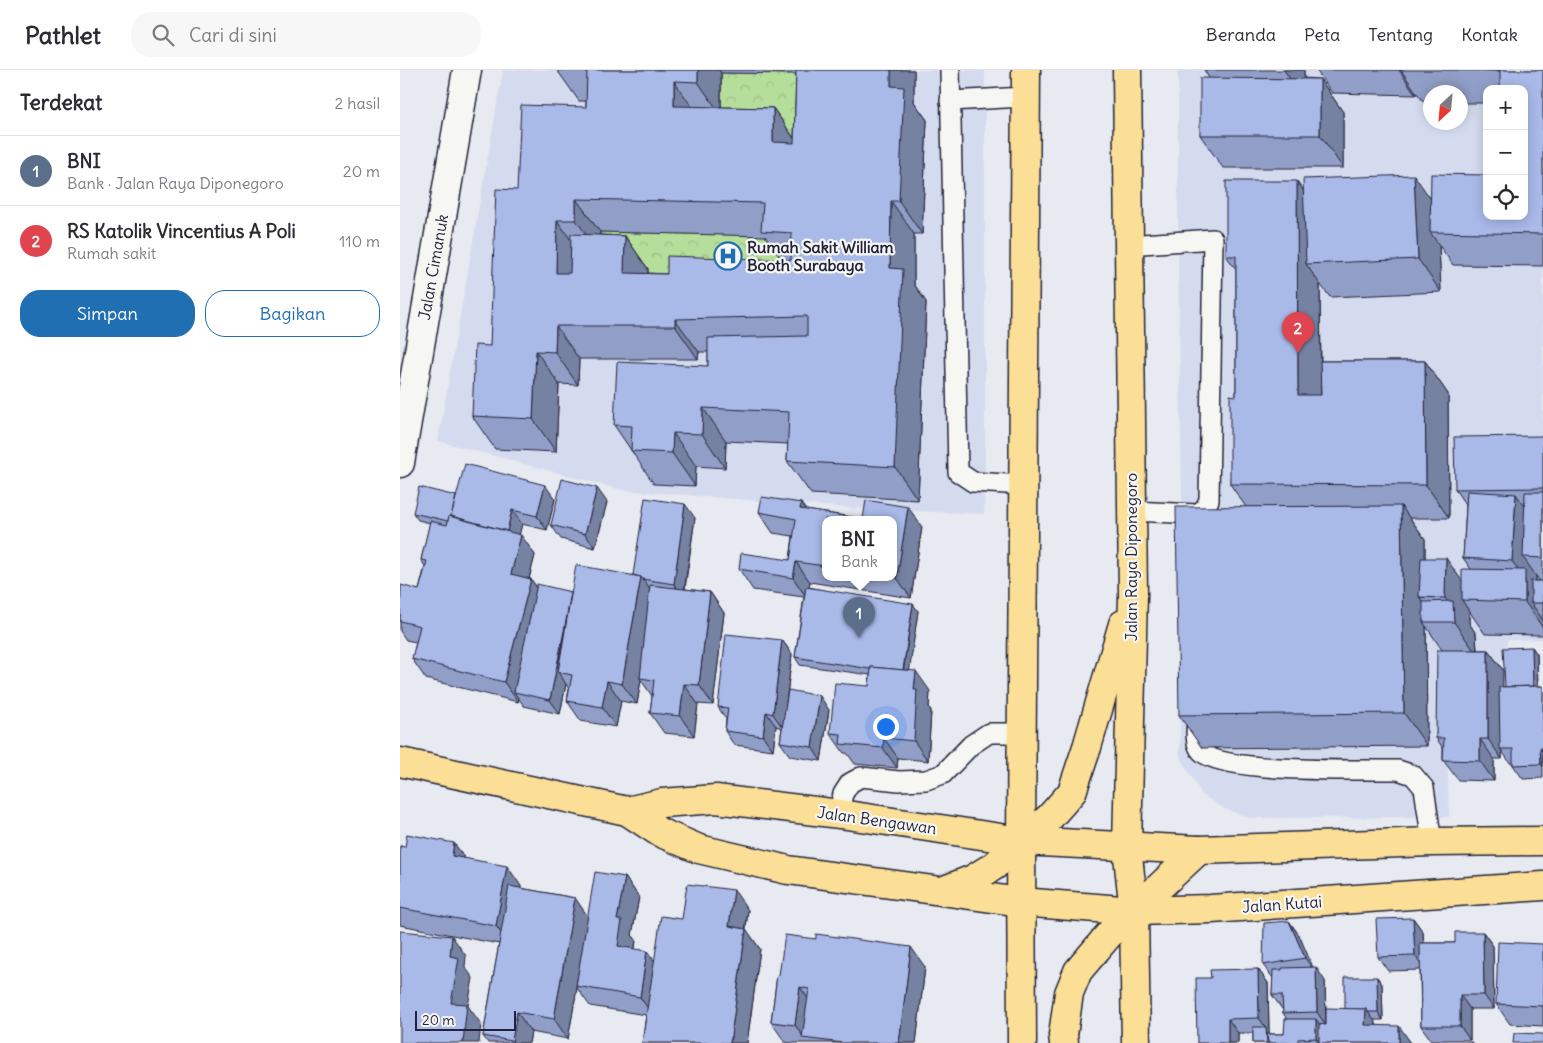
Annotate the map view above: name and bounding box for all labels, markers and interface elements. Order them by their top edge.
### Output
search box [131,12,481,57]
text: Pathlet [25,20,101,50]
icon: search [149,21,177,49]
text: Cari di sini [189,23,277,47]
text: Beranda [1206,23,1276,46]
text: Peta [1304,23,1340,46]
text: Tentang [1368,23,1433,46]
text: Kontak [1461,23,1518,46]
north arrow [1423,85,1468,130]
map controls [1483,85,1528,220]
button: + [1483,85,1528,130]
text: Terdekat [20,89,102,116]
text: 2 hasil [335,93,380,113]
button: − [1483,130,1528,175]
text: BNI [67,149,101,173]
text: 1 [33,161,39,181]
text: 20 m [343,161,380,181]
text: Bank · Jalan Raya Diponegoro [67,173,284,193]
button: locate [1483,175,1528,220]
street label: Jalan Cimanuk [414,213,452,321]
text: RS Katolik Vincentius A Poli [67,219,296,243]
text: 2 [32,231,40,251]
text: 110 m [339,231,380,251]
place label: Rumah Sakit William Booth Surabaya [747,237,894,276]
hospital icon: Rumah Sakit William Booth Surabaya [713,241,743,271]
text: Rumah sakit [67,243,156,263]
button: Simpan [20,290,195,337]
button: Bagikan [205,290,380,337]
pin: 2 [1282,312,1314,353]
street label: Jalan Raya Diponegoro [1121,473,1141,641]
popup [822,516,897,581]
text: BNI [841,527,875,551]
text: Bank [841,551,878,571]
pin: 1 [843,597,875,638]
your location [873,714,899,740]
street label: Jalan Bengawan [816,802,938,838]
street label: Jalan Kutai [1241,891,1323,917]
scale bar [415,1008,516,1031]
text: 20 m [422,1011,455,1029]

